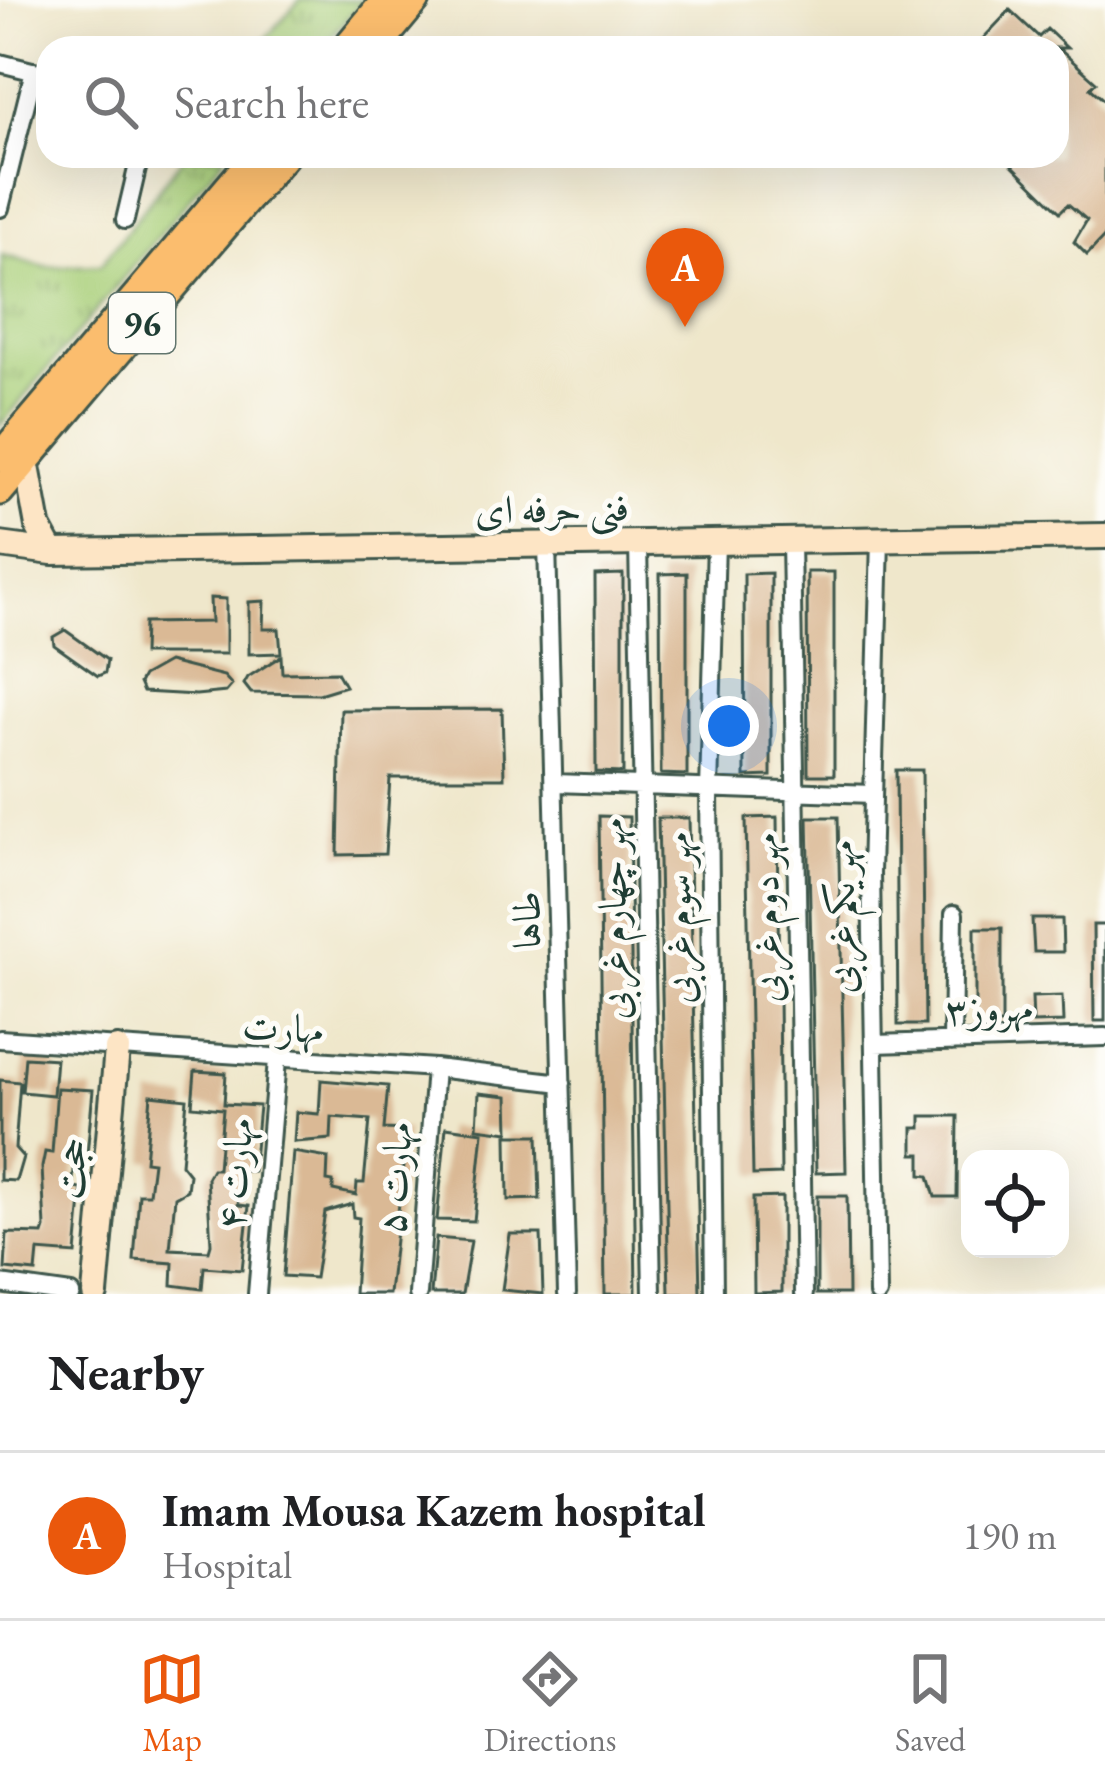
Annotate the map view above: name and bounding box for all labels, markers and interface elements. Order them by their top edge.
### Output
search box [36,36,1069,168]
icon: search [78,69,144,135]
text: Search here [174,73,369,131]
pin: A [646,228,724,327]
road number: 96 [109,293,175,353]
street label: فنی حرفه ای [474,482,630,538]
your location [699,696,759,756]
street label: مهر چهارم غربی [585,818,649,1020]
street label: مهر سوم غربی [651,831,713,1004]
street label: مهر دوم غربی [739,833,801,1003]
street label: مهر یکم غربی [815,840,877,994]
street label: طاها [501,891,552,949]
street label: مهروز۳ [944,981,1034,1036]
street label: مهارت [241,1000,325,1055]
street label: مهارت ۴ [204,1116,265,1232]
street label: مهارت ۵ [365,1120,424,1236]
street label: حجت [42,1135,99,1201]
map controls [961,1150,1069,1258]
button: locate [961,1150,1069,1258]
text: Nearby [48,1339,204,1405]
text: Imam Mousa Kazem hospital [162,1481,706,1539]
text: A [73,1510,101,1561]
text: 190 m [963,1510,1057,1561]
text: Hospital [162,1539,292,1590]
tab: Map [139,1646,205,1761]
tab: Directions [484,1646,617,1761]
tab: Saved [895,1646,966,1761]

